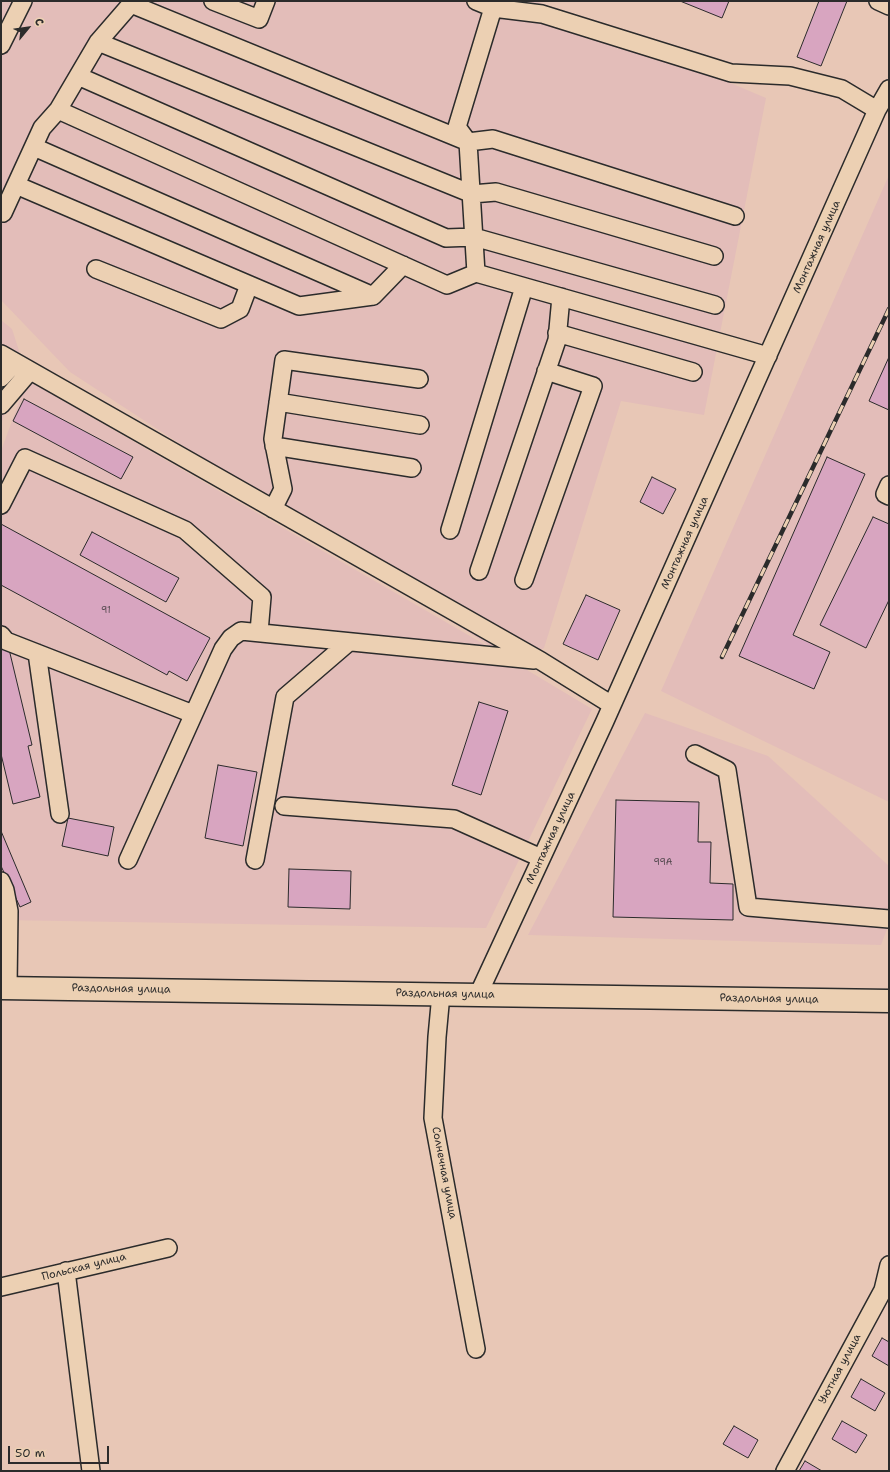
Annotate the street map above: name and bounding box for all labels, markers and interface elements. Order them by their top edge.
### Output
north arrow [8,8,48,48]
text: С [31,15,47,29]
street label: Монтажная улица [791,198,843,296]
street label: Монтажная улица [659,494,711,592]
house number: 91 [101,606,111,616]
street label: Монтажная улица [524,790,578,886]
house number: 99А [654,858,672,868]
street label: Раздольная улица [71,982,171,996]
street label: Раздольная улица [395,987,495,1001]
street label: Раздольная улица [719,992,819,1006]
street label: Солнечная улица [429,1126,459,1220]
street label: Польская улица [41,1250,127,1284]
street label: Уютная улица [816,1332,864,1406]
scale bar [10,1438,111,1464]
text: 50 m [15,1445,45,1461]

